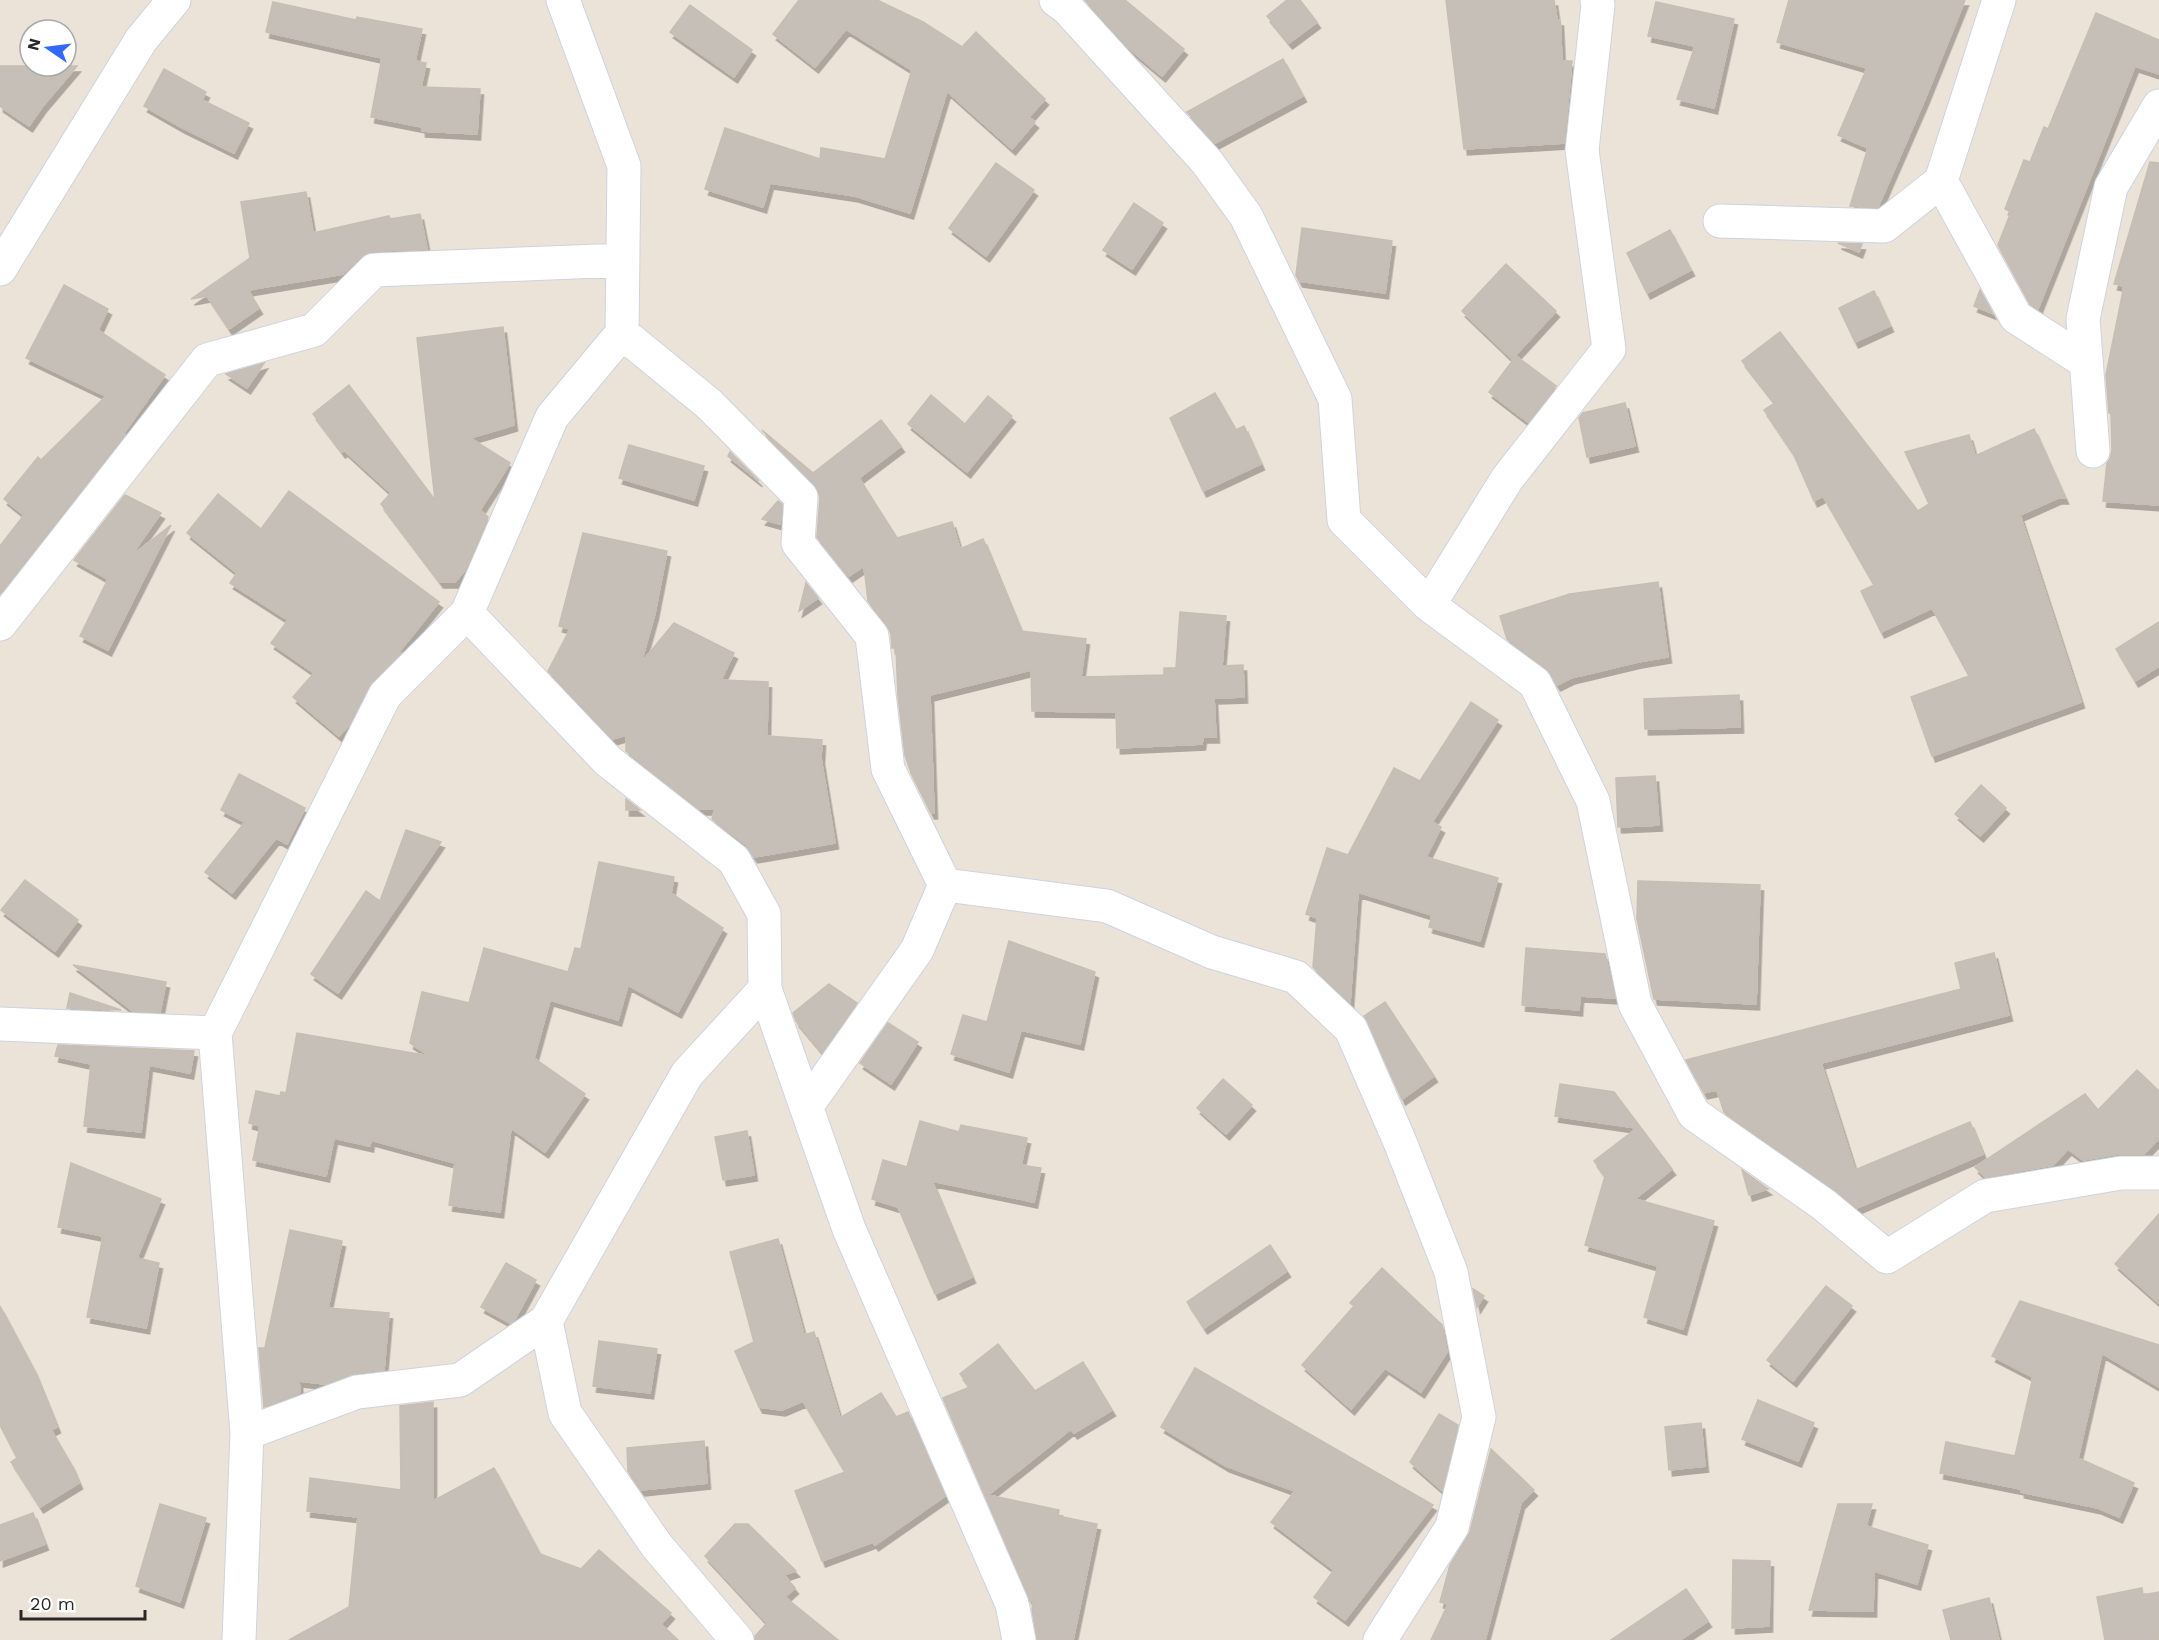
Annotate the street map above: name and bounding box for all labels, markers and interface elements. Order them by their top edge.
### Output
north arrow [18,18,78,78]
text: N [23,36,45,53]
scale bar [21,1583,146,1621]
text: 20 m [30,1593,75,1614]

